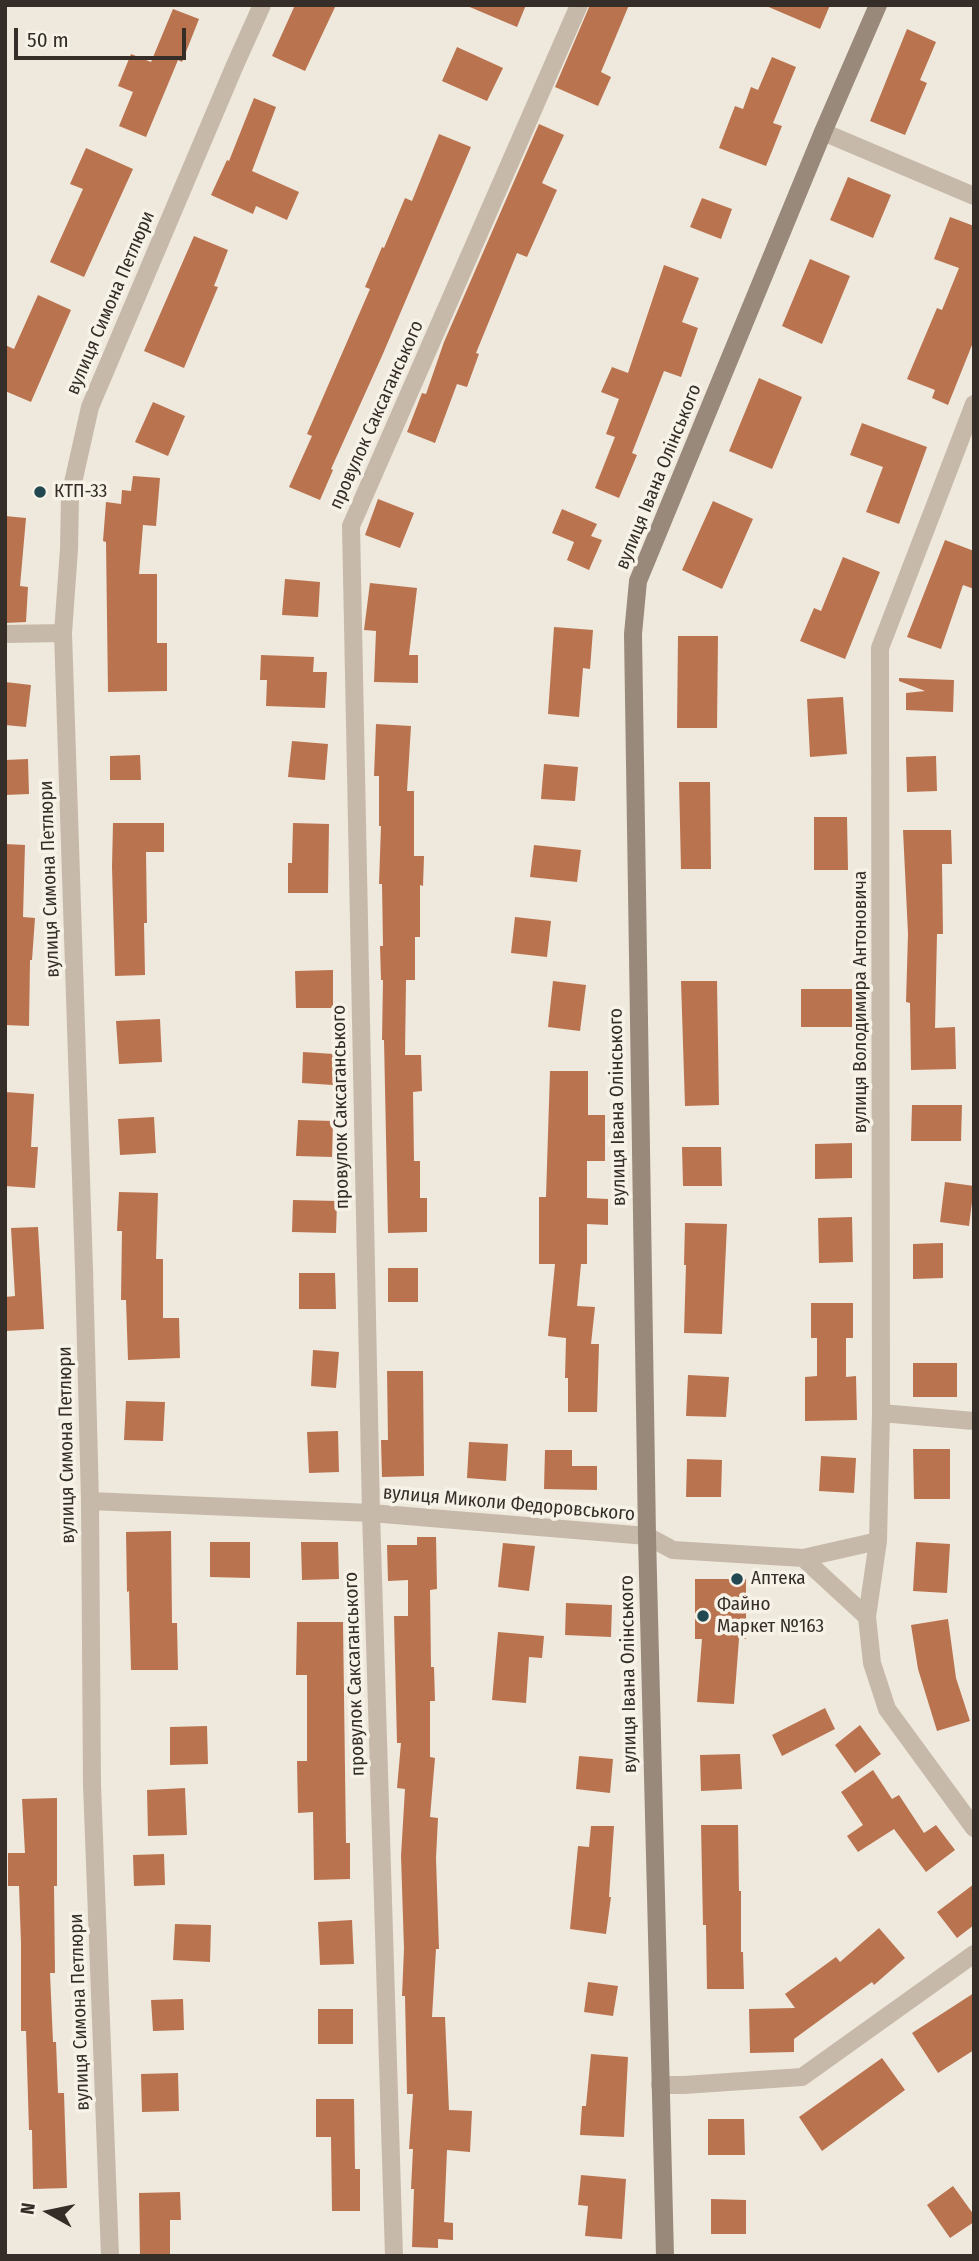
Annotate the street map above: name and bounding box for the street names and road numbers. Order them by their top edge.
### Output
street label: вулиця Симона Петлюри [62,208,160,398]
street label: провулок Саксаганського [325,317,429,513]
street label: вулиця Івана Олінського [611,381,707,573]
street label: вулиця Симона Петлюри [35,780,65,978]
street label: вулиця Володимира Антоновича [850,871,872,1133]
street label: провулок Саксаганського [328,1005,354,1209]
street label: вулиця Івана Олінського [605,1008,631,1206]
street label: вулиця Симона Петлюри [54,1346,80,1544]
street label: вулиця Миколи Федоровського [382,1482,636,1526]
street label: провулок Саксаганського [340,1572,370,1776]
street label: вулиця Івана Олінського [616,1575,642,1773]
street label: вулиця Симона Петлюри [65,1913,95,2111]

